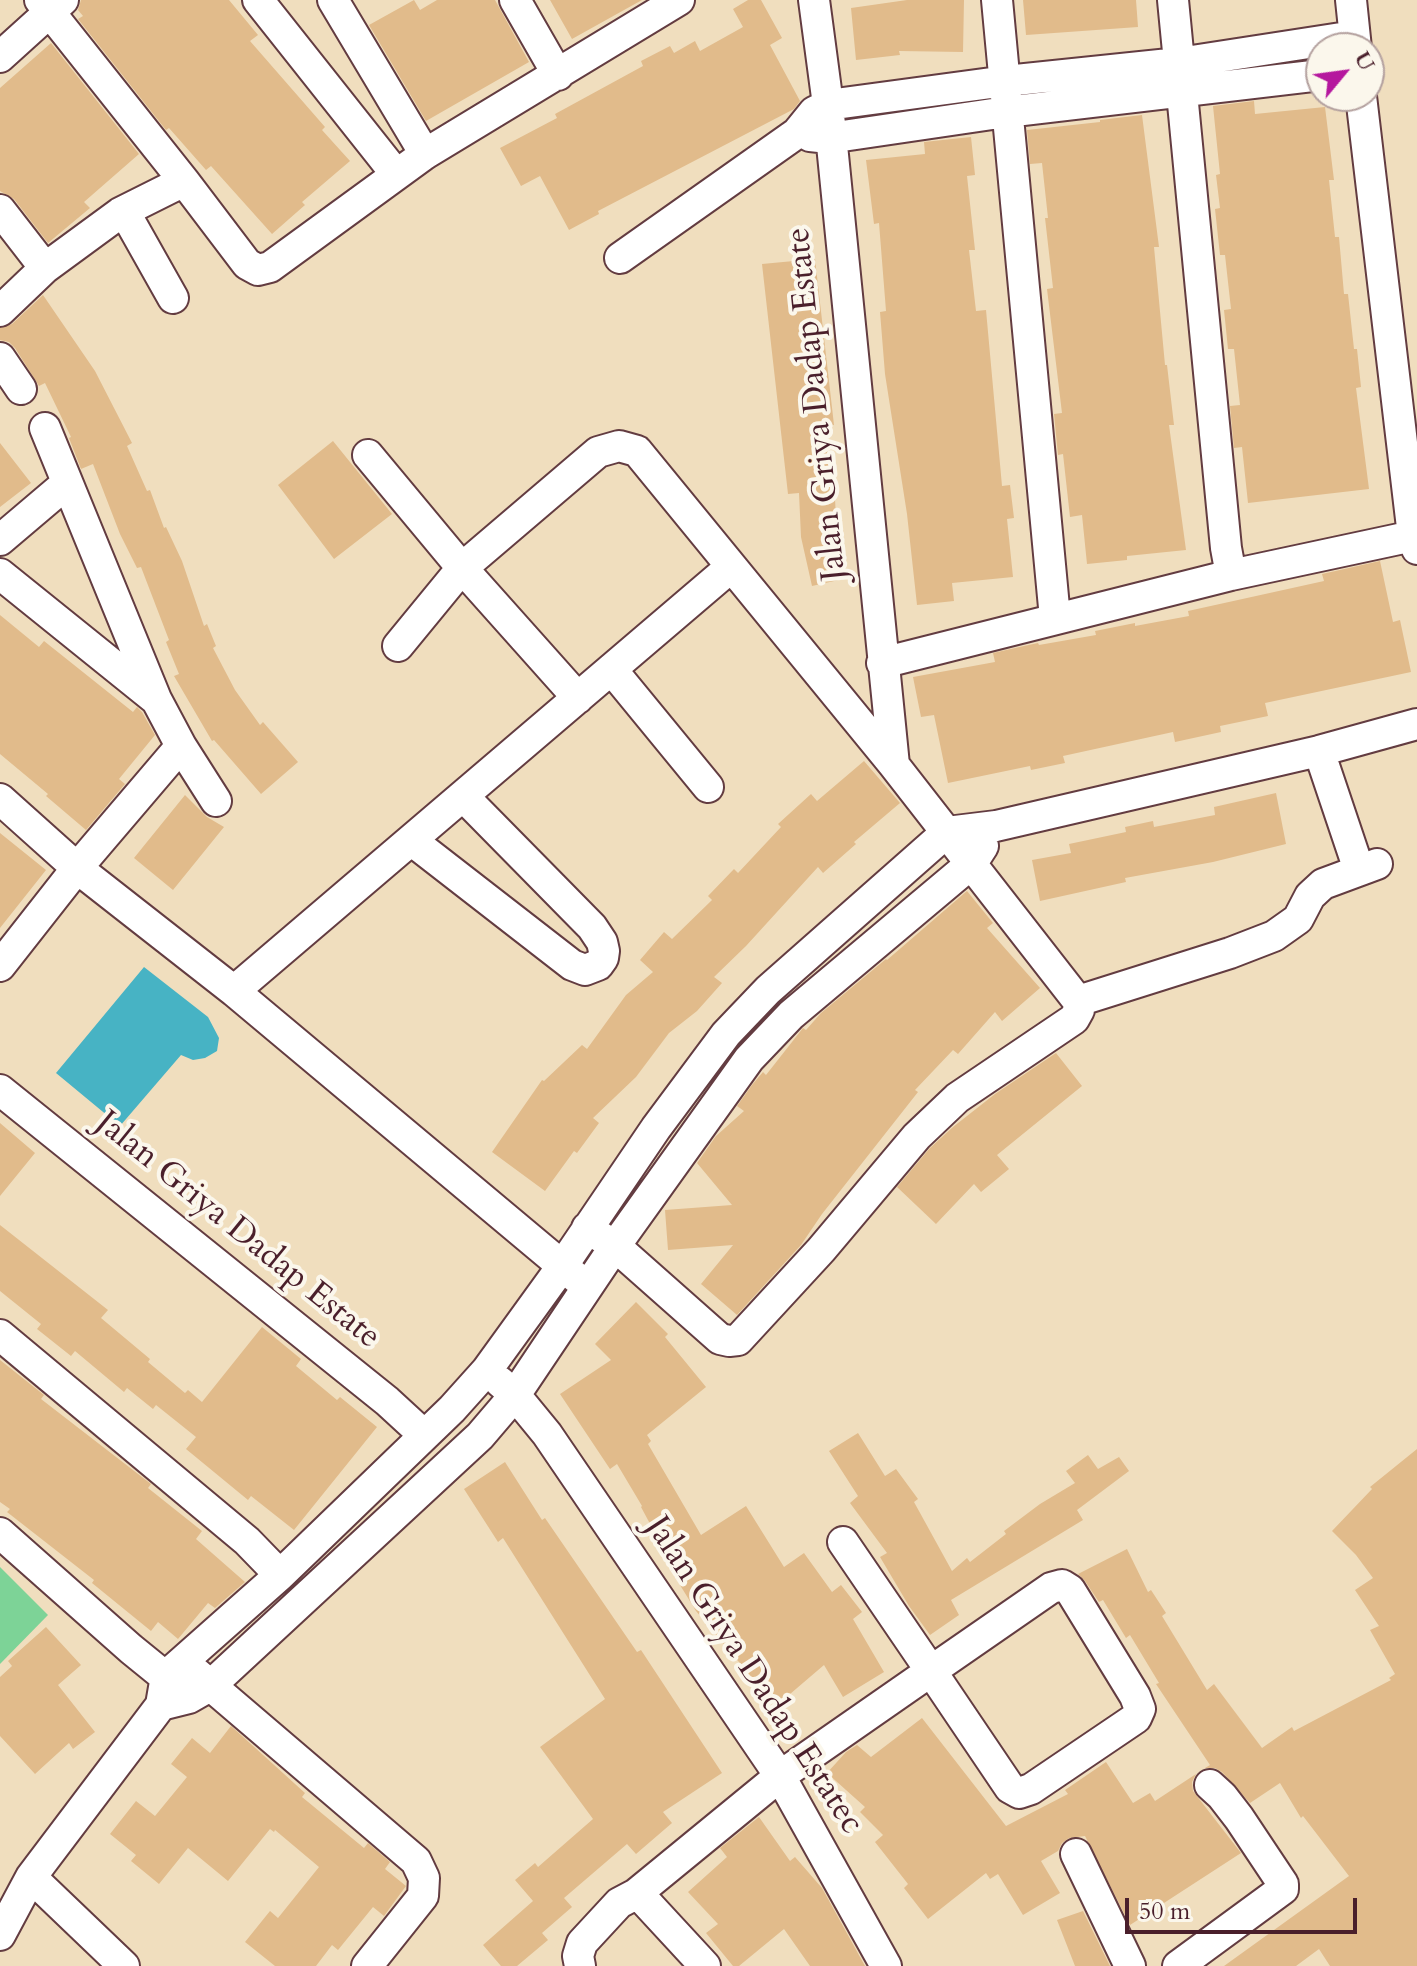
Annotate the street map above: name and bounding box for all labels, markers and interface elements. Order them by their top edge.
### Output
north arrow [1305,32,1385,112]
text: U [1347,46,1382,76]
street label: Jalan Griya Dadap Estate [779,225,857,583]
street label: Jalan Griya Dadap Estate [86,1103,388,1359]
street label: Jalan Griya Dadap Estatec [635,1510,871,1842]
scale bar [1129,1882,1361,1932]
text: 50 m [1139,1895,1190,1928]

